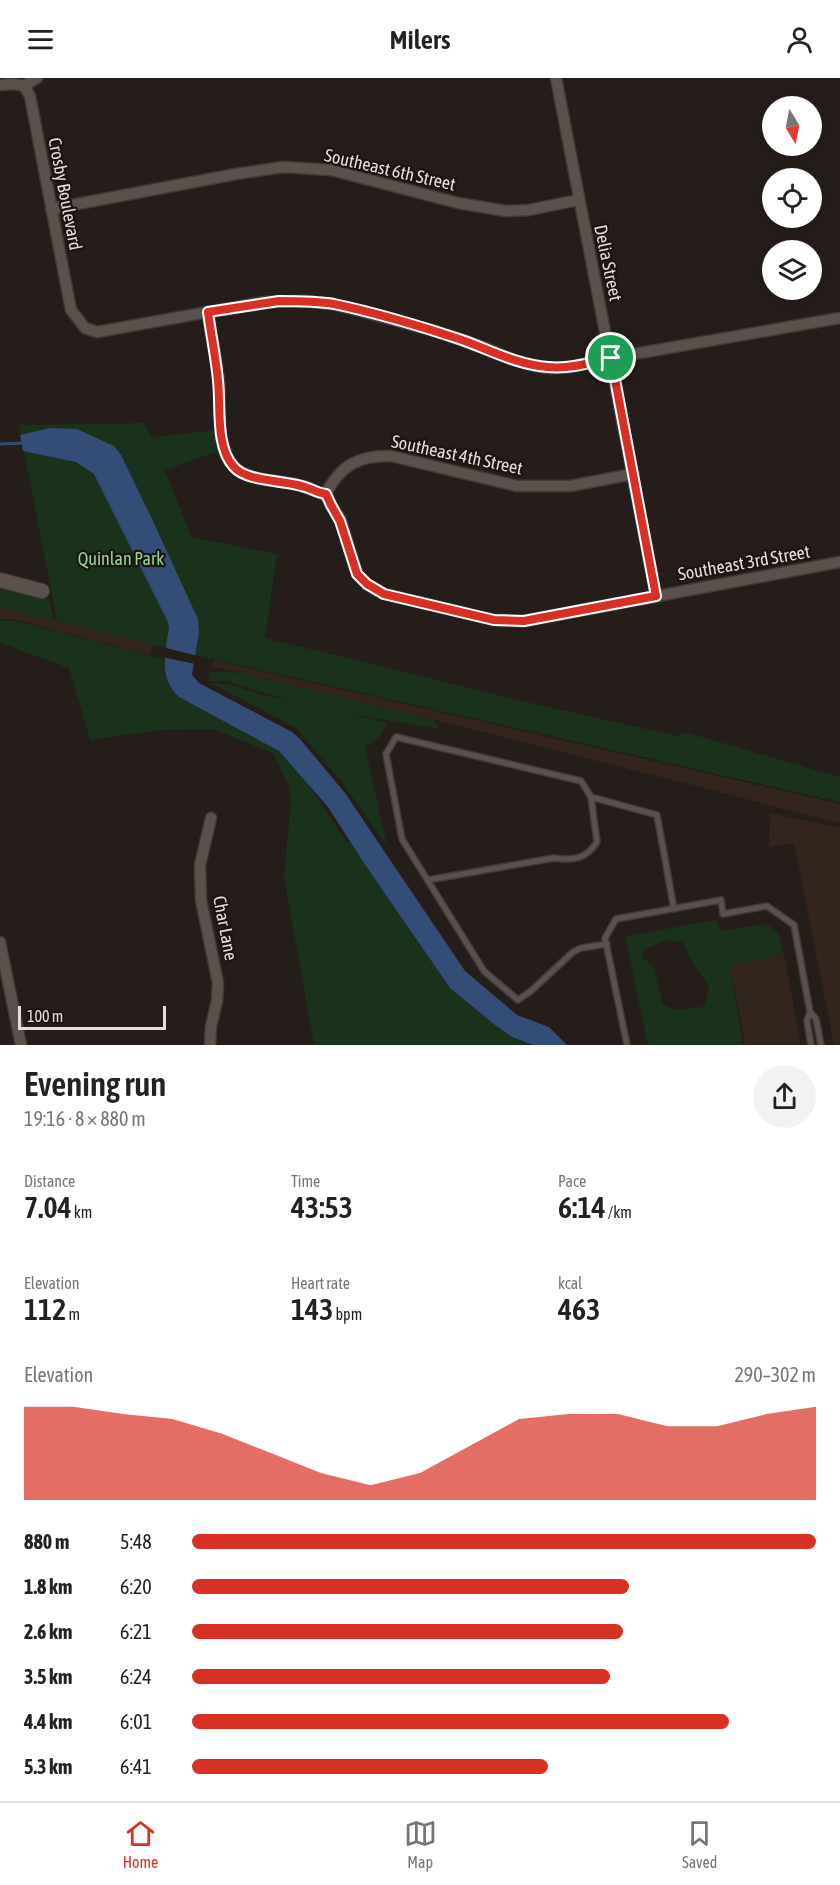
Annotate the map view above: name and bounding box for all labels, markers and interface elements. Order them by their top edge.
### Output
icon: menu [24,23,57,56]
icon: person [783,23,816,56]
text: Milers [390,24,450,55]
north arrow [762,96,822,156]
map controls [762,96,822,300]
street label: Crosby Boulevard [44,136,87,252]
street label: Southeast 6th Street [323,144,458,195]
button: locate [762,168,822,228]
street label: Delia Street [590,223,627,303]
button: layers [762,240,822,300]
pin [585,332,636,383]
icon: arrive [594,341,627,374]
street label: Southeast 4th Street [390,430,525,479]
street label: Southeast 3rd Street [676,541,811,584]
park label: Quinlan Park [78,548,164,569]
street label: Char Lane [209,894,242,962]
scale bar [18,1003,166,1031]
text: 100 m [27,1007,63,1025]
text: Evening run [24,1065,166,1103]
button: share [753,1065,816,1128]
text: 19:16 · 8 × 880 m [24,1107,146,1130]
text: Distance [24,1172,75,1190]
text: Time [291,1172,320,1190]
text: Pace [558,1172,586,1190]
text: 7.04 [24,1190,72,1224]
text: 43:53 [291,1190,353,1224]
text: 6:14 [558,1190,606,1224]
text: km [72,1203,92,1221]
text: /km [606,1203,632,1221]
text: Elevation [24,1274,79,1292]
text: Heart rate [291,1274,350,1292]
text: kcal [558,1274,582,1292]
text: 112 [24,1292,66,1326]
text: 143 [291,1292,333,1326]
text: 463 [558,1292,600,1326]
text: m [66,1305,80,1323]
text: bpm [333,1305,362,1323]
text: Elevation [24,1363,93,1386]
text: 290–302 m [734,1363,816,1386]
text: 880 m [24,1530,69,1553]
text: 5:48 [120,1530,152,1553]
text: 1.8 km [24,1575,72,1598]
text: 6:20 [120,1575,152,1598]
text: 2.6 km [24,1620,72,1643]
text: 6:21 [120,1620,152,1643]
text: 3.5 km [24,1665,72,1688]
text: 6:24 [120,1665,152,1688]
text: 4.4 km [24,1710,72,1733]
text: 6:01 [120,1710,152,1733]
text: 5.3 km [24,1755,72,1778]
text: 6:41 [120,1755,152,1778]
tab: Home [123,1817,158,1871]
tab: Map [404,1817,437,1871]
tab: Saved [682,1817,717,1871]

